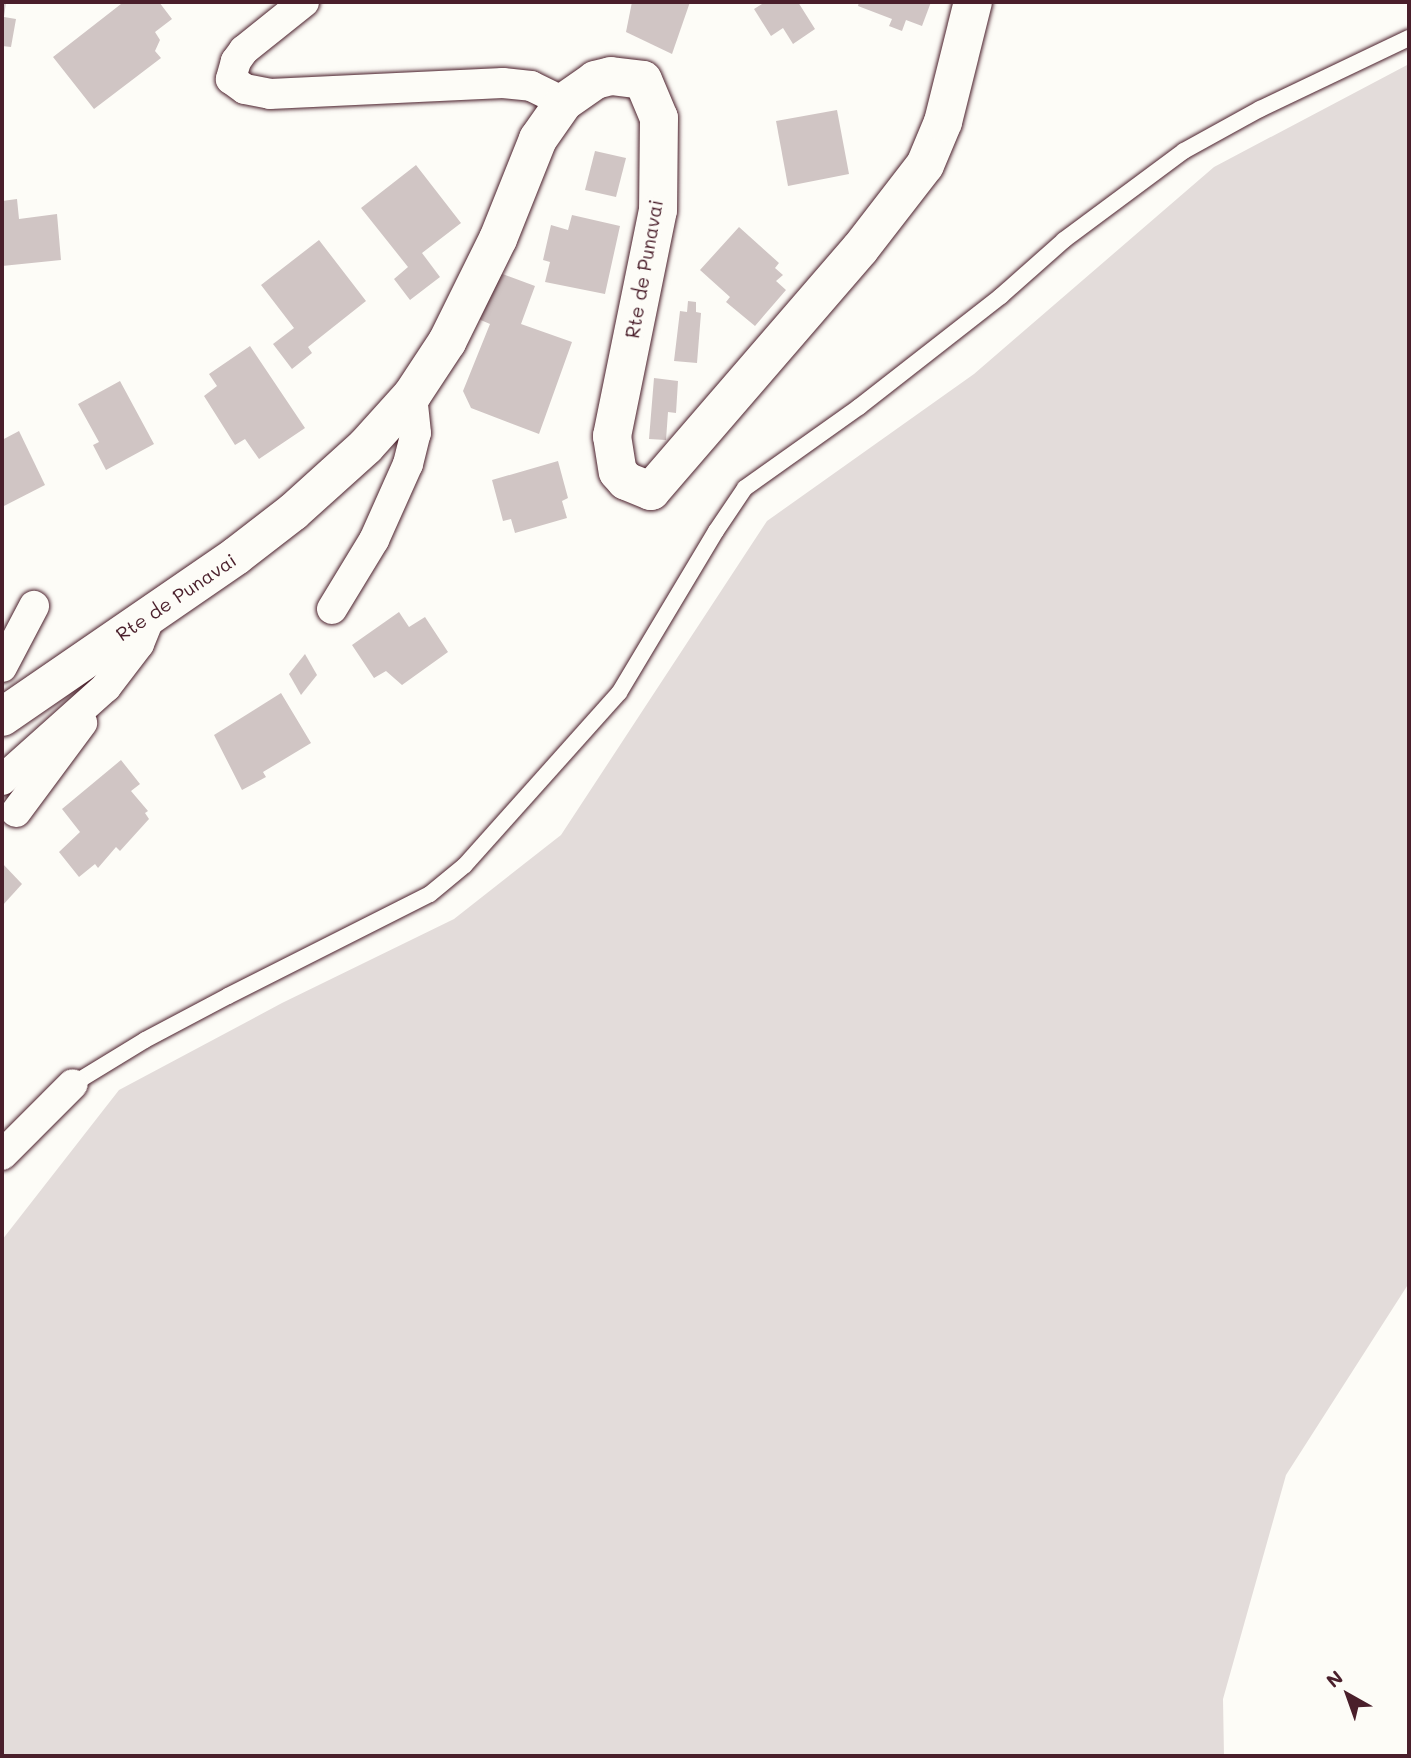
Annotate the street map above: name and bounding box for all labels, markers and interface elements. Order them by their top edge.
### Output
street label: Rte de Punavai [621,198,667,340]
street label: Rte de Punavai [111,548,241,646]
north arrow [1313,1660,1383,1730]
text: N [1321,1664,1348,1693]

